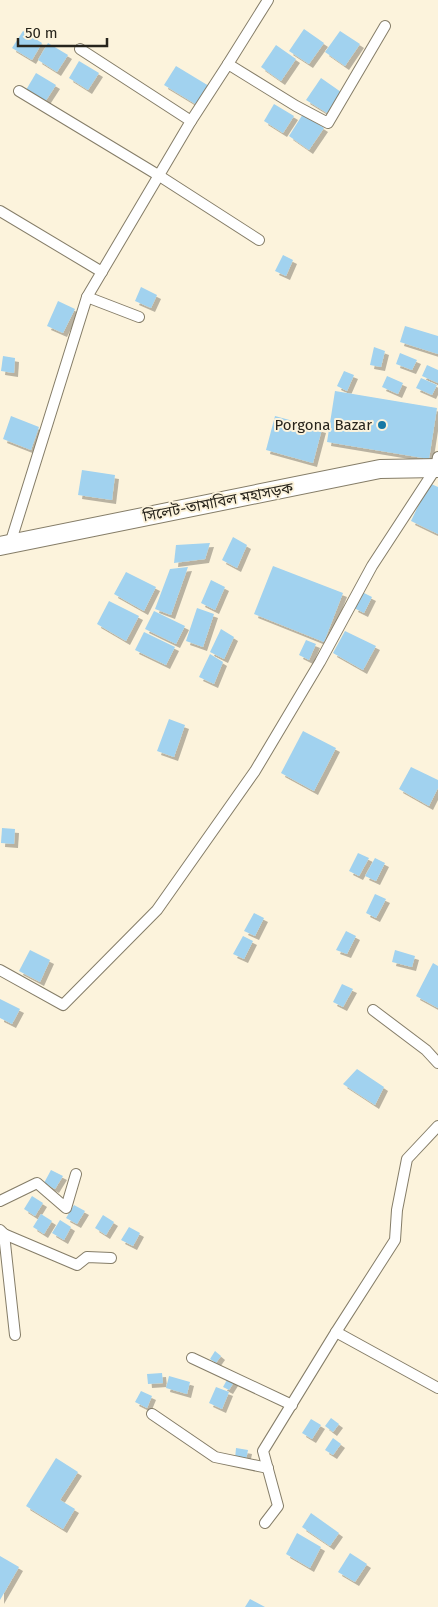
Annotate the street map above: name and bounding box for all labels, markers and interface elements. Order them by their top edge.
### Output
scale bar [18,15,106,47]
text: 50 m [25,24,58,42]
place label: Porgona Bazar [275,416,372,434]
marker: Porgona Bazar [376,419,388,431]
street label: সিলেট-তামাবিল মহাসড়ক [140,478,296,526]

